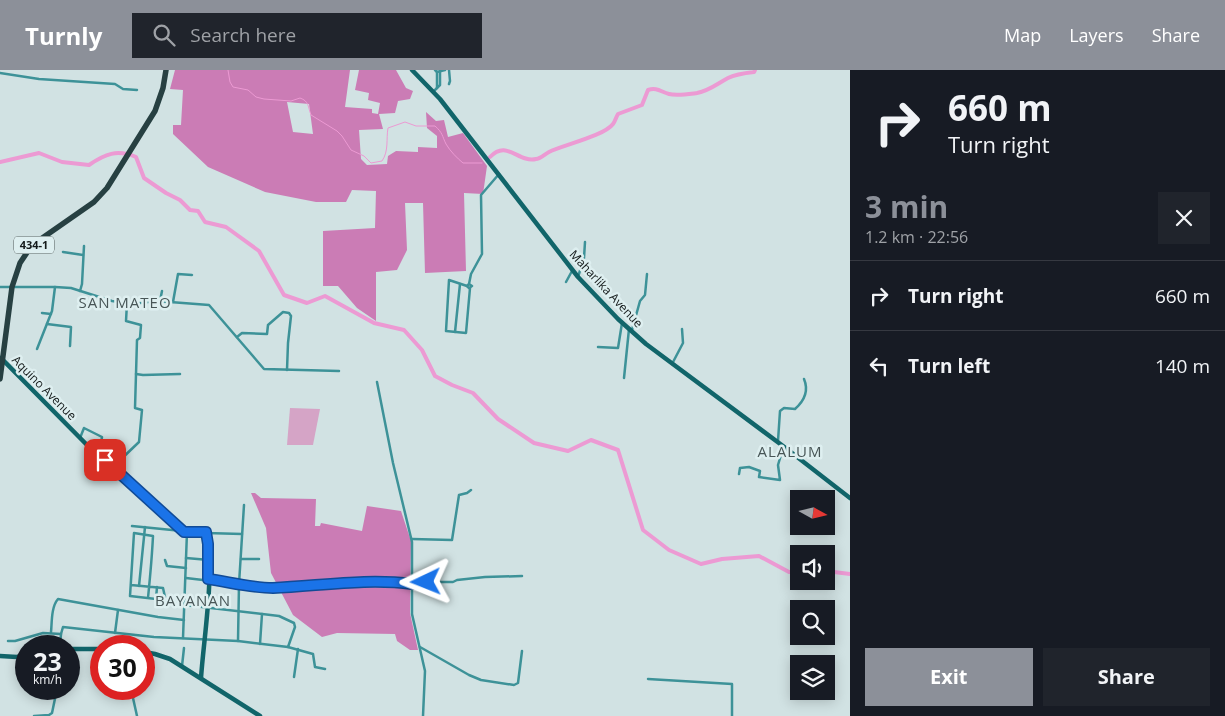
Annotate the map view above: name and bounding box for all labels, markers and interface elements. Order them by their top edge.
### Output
search box [132,13,482,58]
text: Turnly [25,19,102,52]
icon: search [150,21,178,49]
text: Search here [190,22,296,48]
text: Map [1004,23,1041,47]
text: Layers [1069,23,1124,47]
text: Share [1152,23,1200,47]
text: 660 m [948,84,1052,131]
icon: right [865,90,930,155]
text: Turn right [948,129,1050,159]
text: 3 min [865,186,948,227]
button: close [1158,192,1210,244]
text: 1.2 km · 22:56 [865,226,968,248]
road number: 434-1 [14,236,54,254]
street label: Maharlika Avenue [566,246,647,331]
icon: right [865,282,893,310]
text: Turn right [908,283,1003,309]
text: 660 m [1155,283,1210,309]
district label: SAN MATEO [78,292,172,312]
street label: Aquino Avenue [8,352,81,424]
icon: left [865,352,893,380]
text: Turn left [908,353,990,379]
text: 140 m [1155,353,1210,379]
pin [84,439,126,481]
district label: ALALUM [757,441,823,461]
icon: arrive [91,446,119,474]
north arrow [790,490,835,535]
map controls [790,490,835,700]
button: sound [790,545,835,590]
position arrow [399,555,451,607]
district label: BAYANAN [155,590,231,610]
button: search [790,600,835,645]
speed limit sign: 30 [90,635,155,700]
text: 23 [33,644,62,678]
button: Exit [865,648,1033,706]
button: Share [1043,648,1210,706]
button: layers [790,655,835,700]
text: km/h [33,671,62,688]

